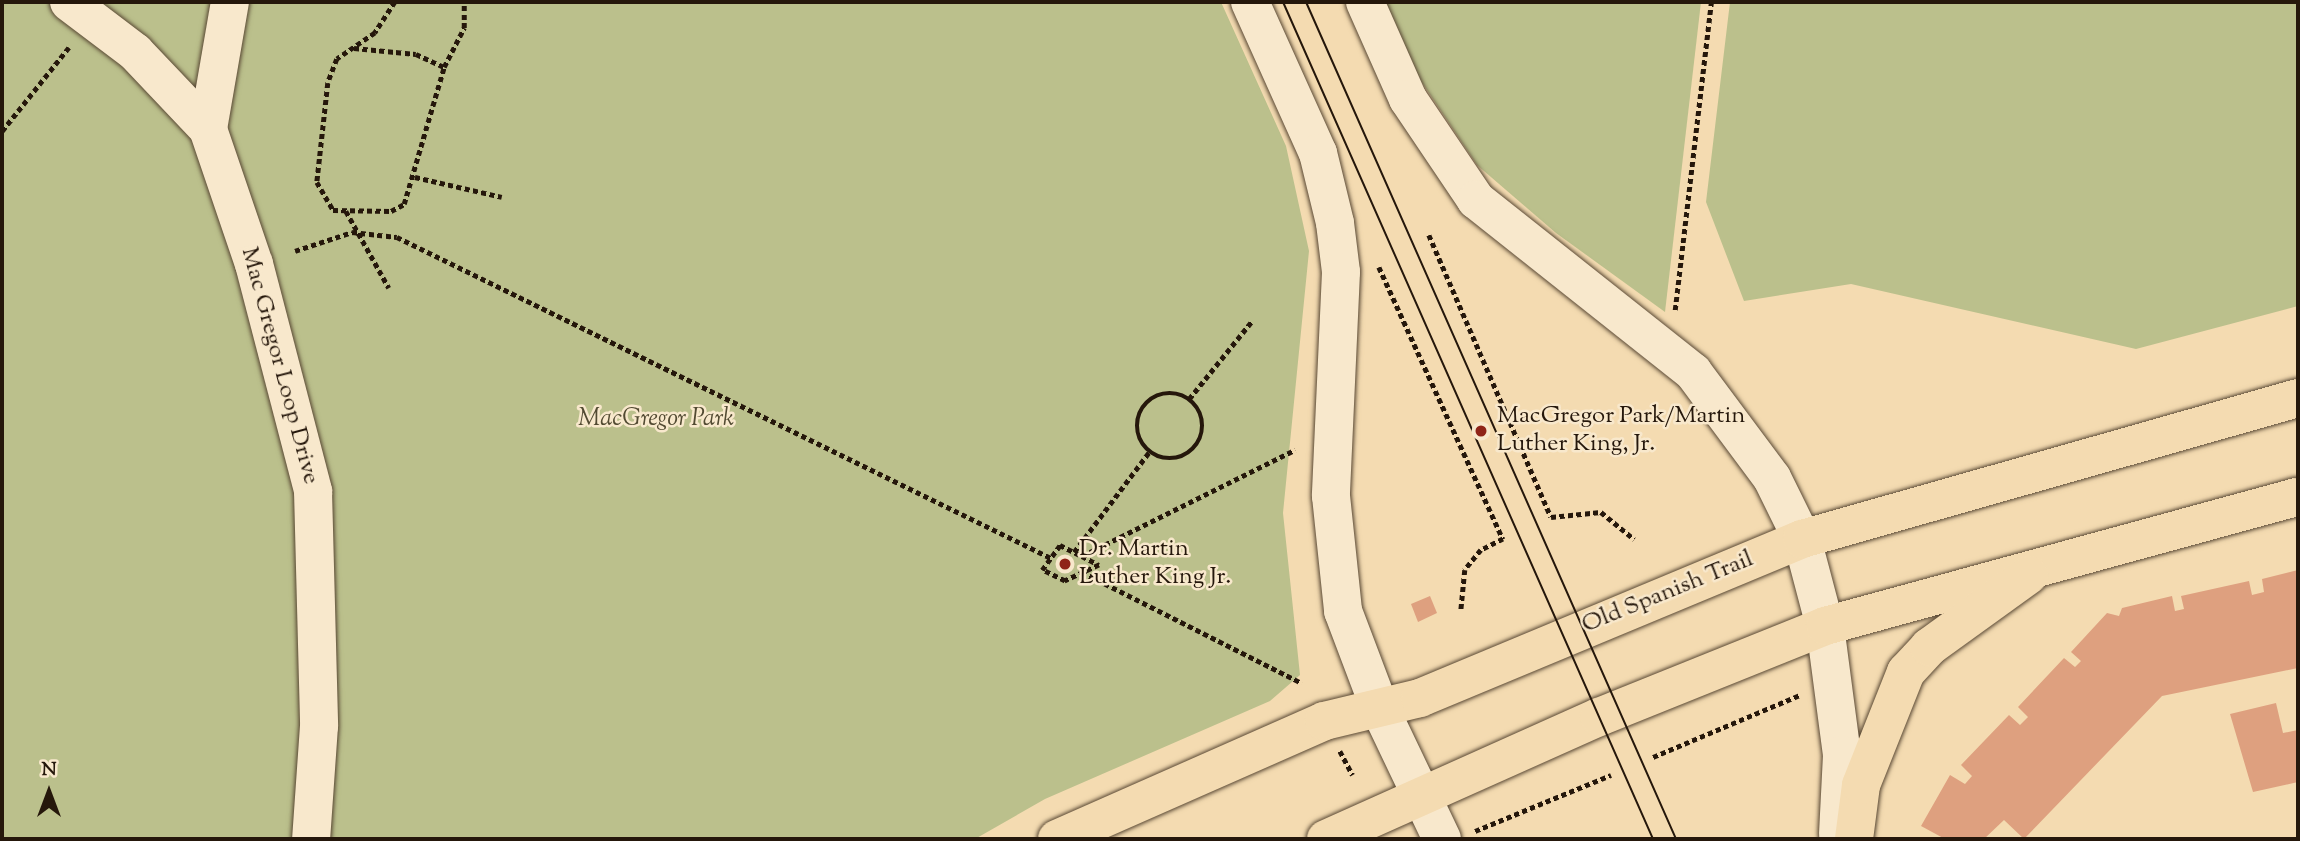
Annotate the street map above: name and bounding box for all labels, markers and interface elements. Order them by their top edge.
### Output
street label: Mac Gregor Loop Drive [234,244,324,488]
place label: MacGregor Park/Martin Luther King, Jr. [1497,403,1745,459]
park label: MacGregor Park [578,406,734,434]
marker: MacGregor Park/Martin Luther King, Jr. [1471,421,1491,441]
place label: Dr. Martin Luther King Jr. [1079,536,1231,592]
street label: Old Spanish Trail [1578,546,1758,640]
marker: Dr. Martin Luther King Jr. [1057,556,1073,572]
north arrow [14,757,84,827]
text: N [41,757,57,784]

